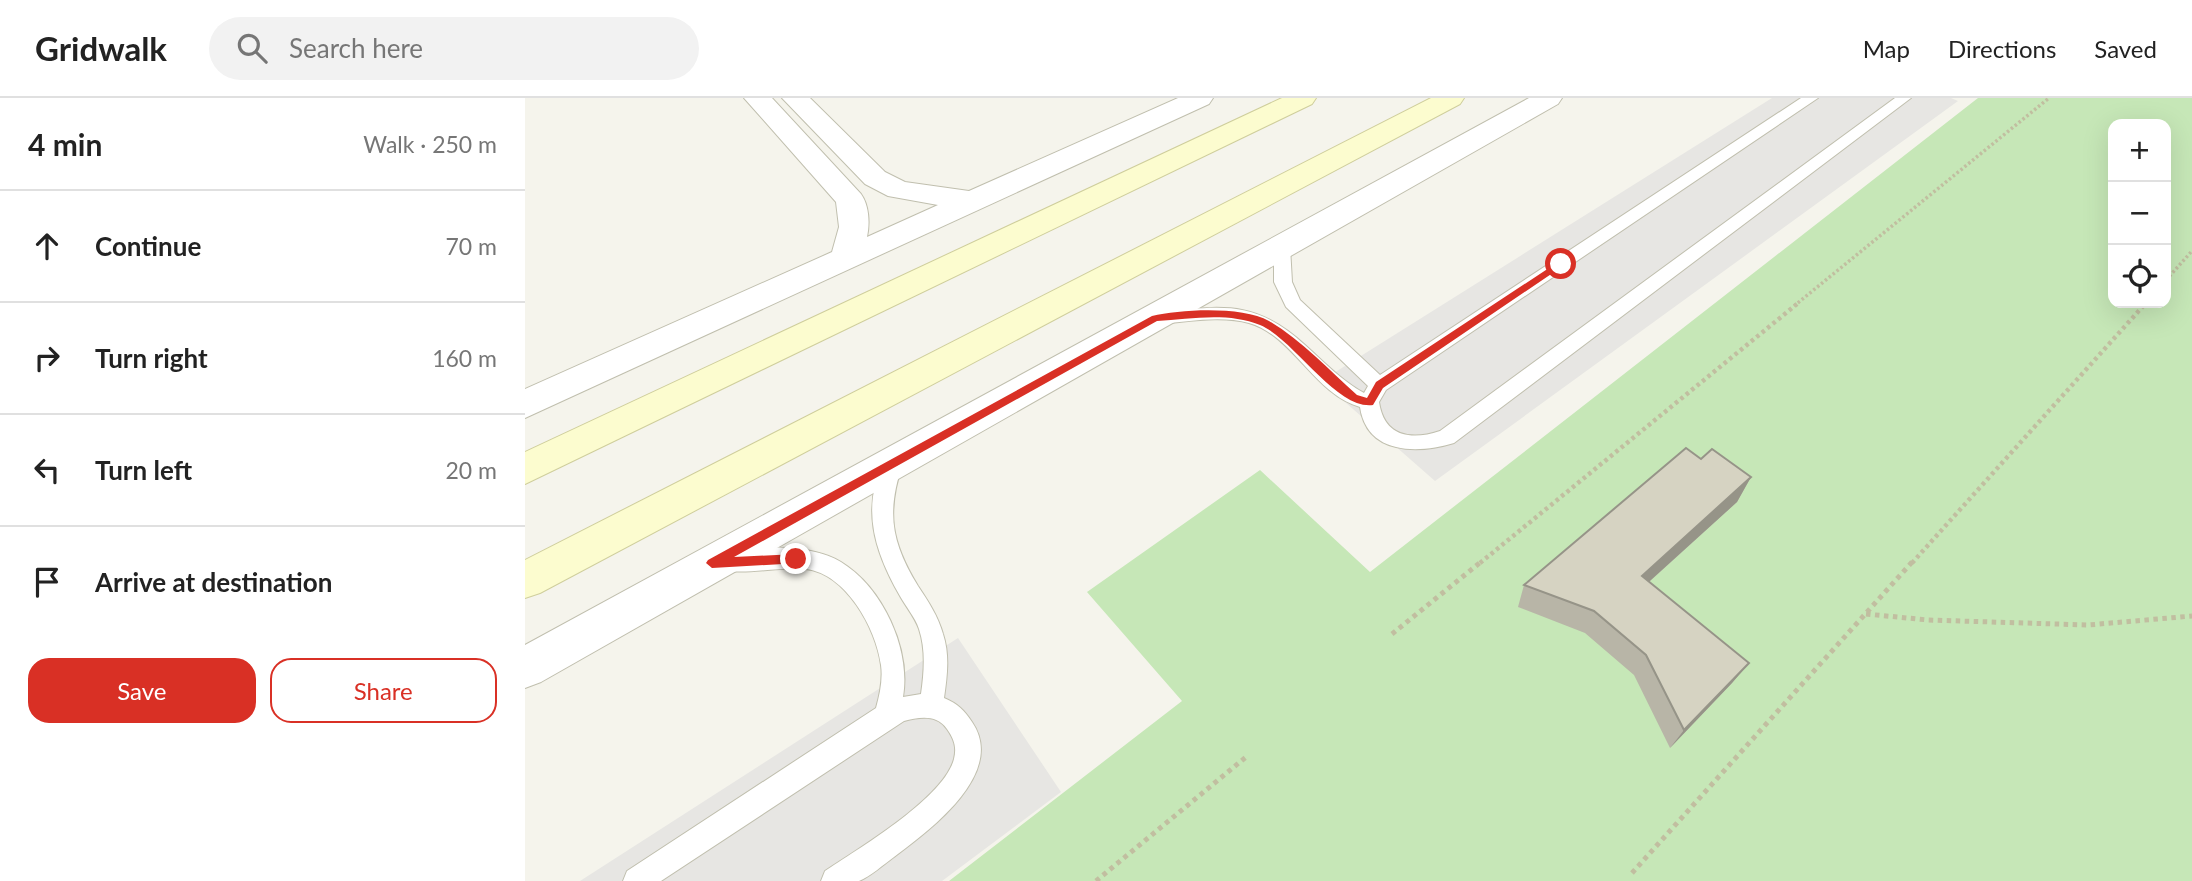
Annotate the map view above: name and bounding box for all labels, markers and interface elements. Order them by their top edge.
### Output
search box [209,17,699,80]
text: Gridwalk [35,28,167,68]
icon: search [233,29,271,67]
text: Search here [289,32,423,64]
text: Map [1863,34,1910,63]
text: Directions [1948,34,2056,63]
text: Saved [2094,34,2157,63]
map controls [2108,119,2171,308]
button: + [2108,119,2171,182]
text: 4 min [28,126,102,162]
text: Walk · 250 m [363,130,497,158]
button: − [2108,182,2171,245]
icon: ahead [28,227,66,265]
text: Continue [95,230,201,262]
text: 70 m [446,232,497,260]
button: locate [2108,245,2171,308]
route start [1545,248,1576,279]
icon: right [28,339,66,377]
text: Turn right [95,342,208,374]
text: 160 m [432,344,497,372]
icon: left [28,451,66,489]
text: Turn left [95,454,192,486]
text: 20 m [446,456,497,484]
route end [780,543,811,574]
icon: arrive [28,563,66,601]
text: Arrive at destination [95,566,332,598]
button: Save [28,658,256,723]
button: Share [270,658,497,723]

